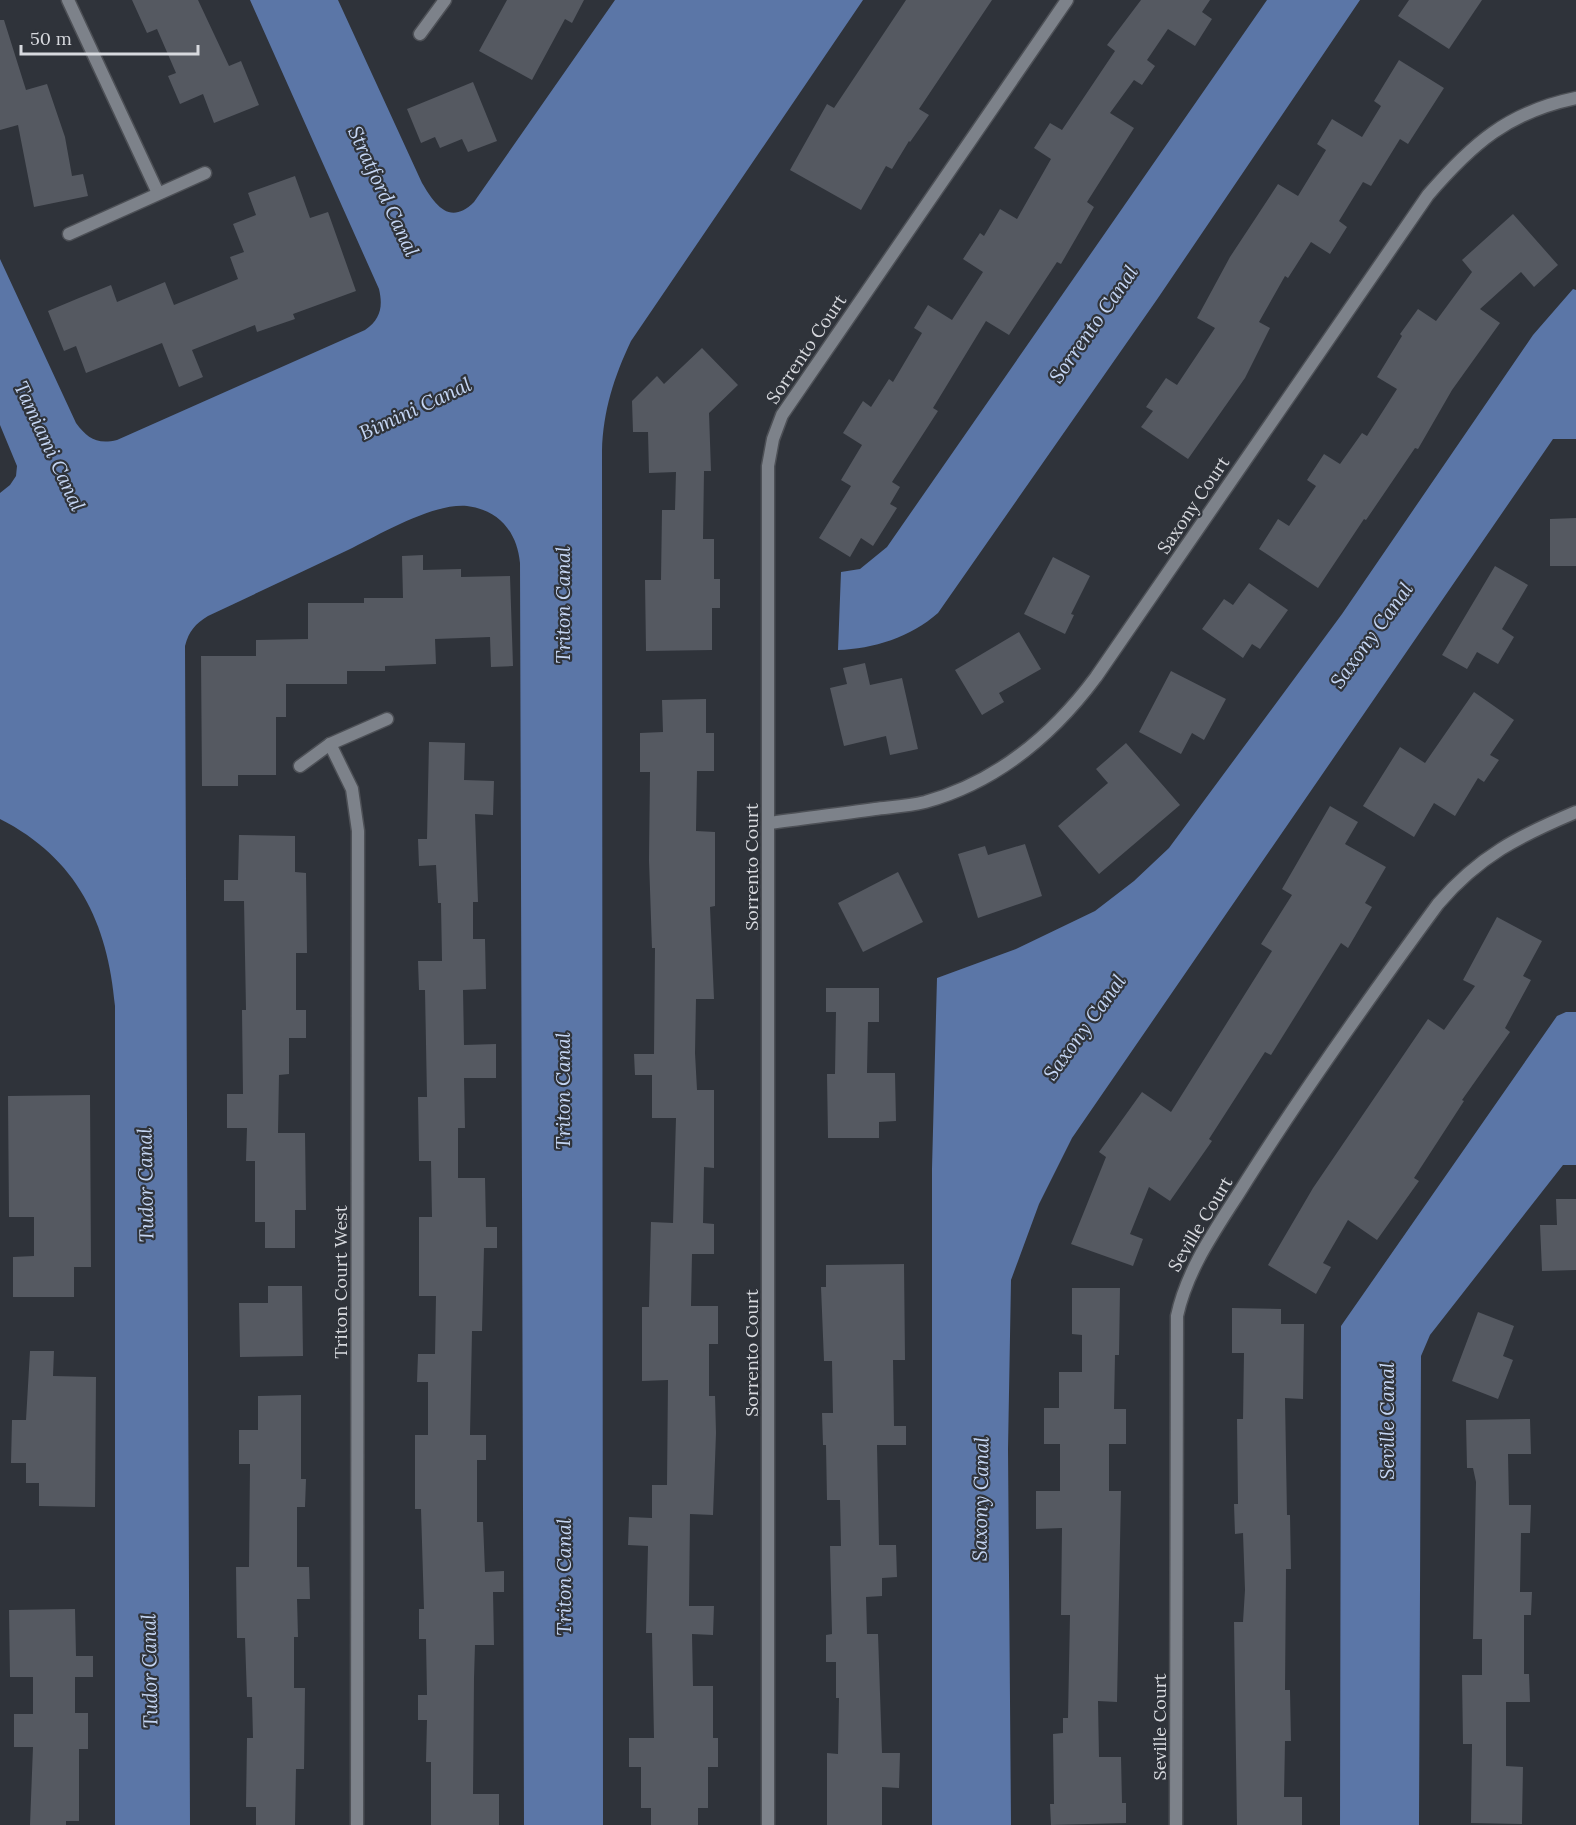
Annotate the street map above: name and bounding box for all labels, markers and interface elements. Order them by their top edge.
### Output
scale bar [21,18,198,56]
text: 50 m [30,27,72,50]
water label: Stratford Canal [343,122,425,261]
water label: Sorrento Canal [1043,260,1143,388]
street label: Sorrento Court [761,290,851,408]
water label: Bimini Canal [355,371,475,445]
water label: Tamiami Canal [9,377,91,515]
street label: Saxony Court [1152,452,1234,558]
water label: Triton Canal [550,546,575,664]
water label: Saxony Canal [1324,577,1418,693]
street label: Sorrento Court [740,803,763,931]
water label: Saxony Canal [1037,969,1131,1085]
water label: Triton Canal [550,1032,575,1150]
water label: Tudor Canal [132,1127,158,1242]
street label: Seville Court [1163,1172,1237,1276]
street label: Triton Court West [329,1205,352,1359]
street label: Sorrento Court [740,1289,763,1417]
water label: Seville Canal [1374,1362,1399,1480]
water label: Saxony Canal [966,1436,994,1562]
water label: Triton Canal [551,1518,576,1636]
water label: Tudor Canal [136,1613,162,1728]
street label: Seville Court [1148,1673,1171,1781]

